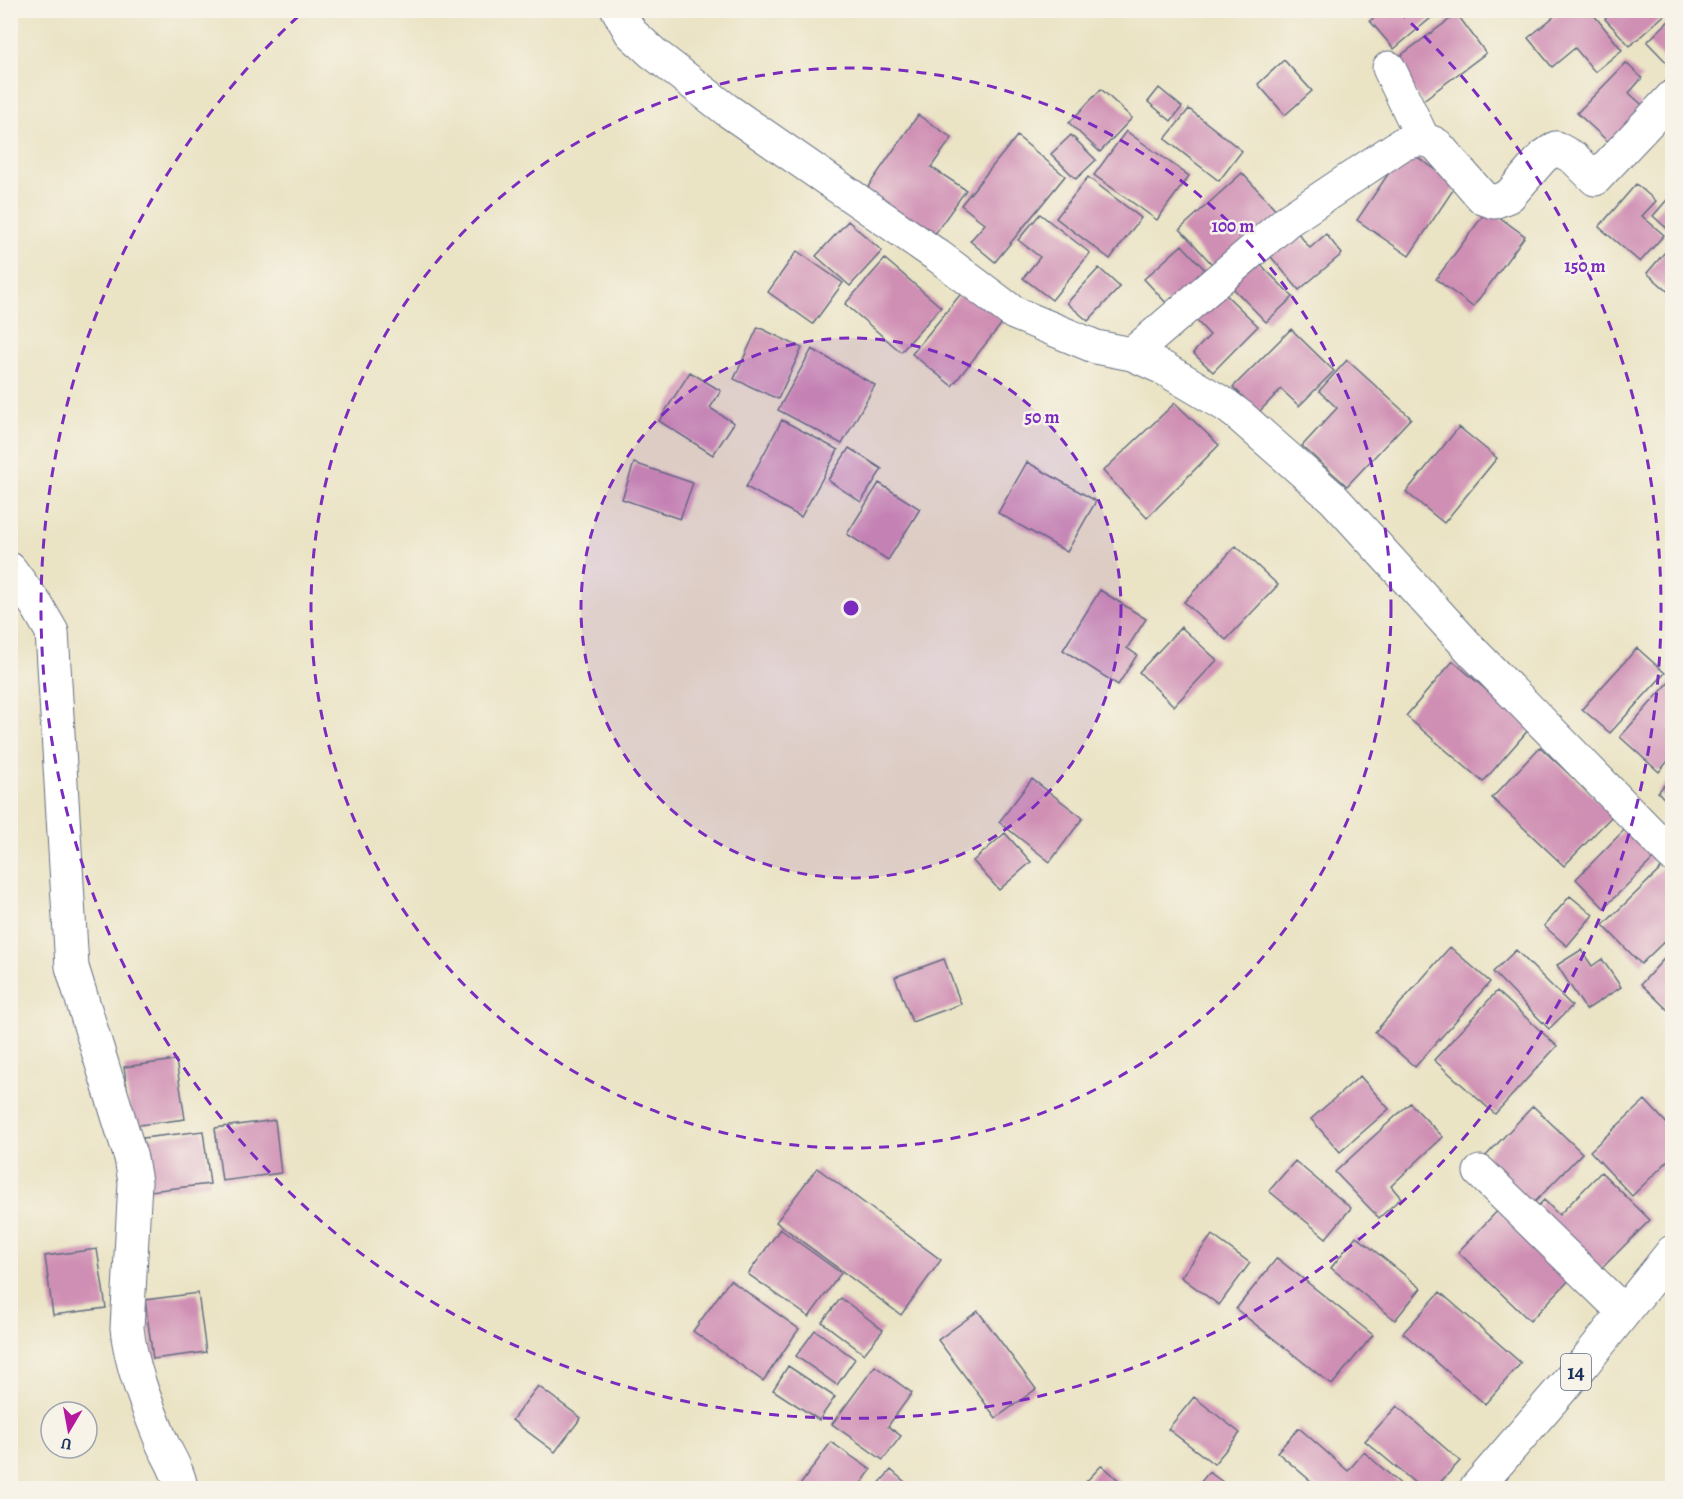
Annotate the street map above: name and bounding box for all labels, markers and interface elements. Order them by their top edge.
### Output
text: 100 m [1212,214,1254,238]
text: 150 m [1564,254,1606,278]
text: 50 m [1025,405,1059,429]
centre of rings [841,598,861,618]
road number: 14 [1561,1354,1591,1390]
north arrow [39,1400,99,1460]
text: U [59,1432,74,1456]

